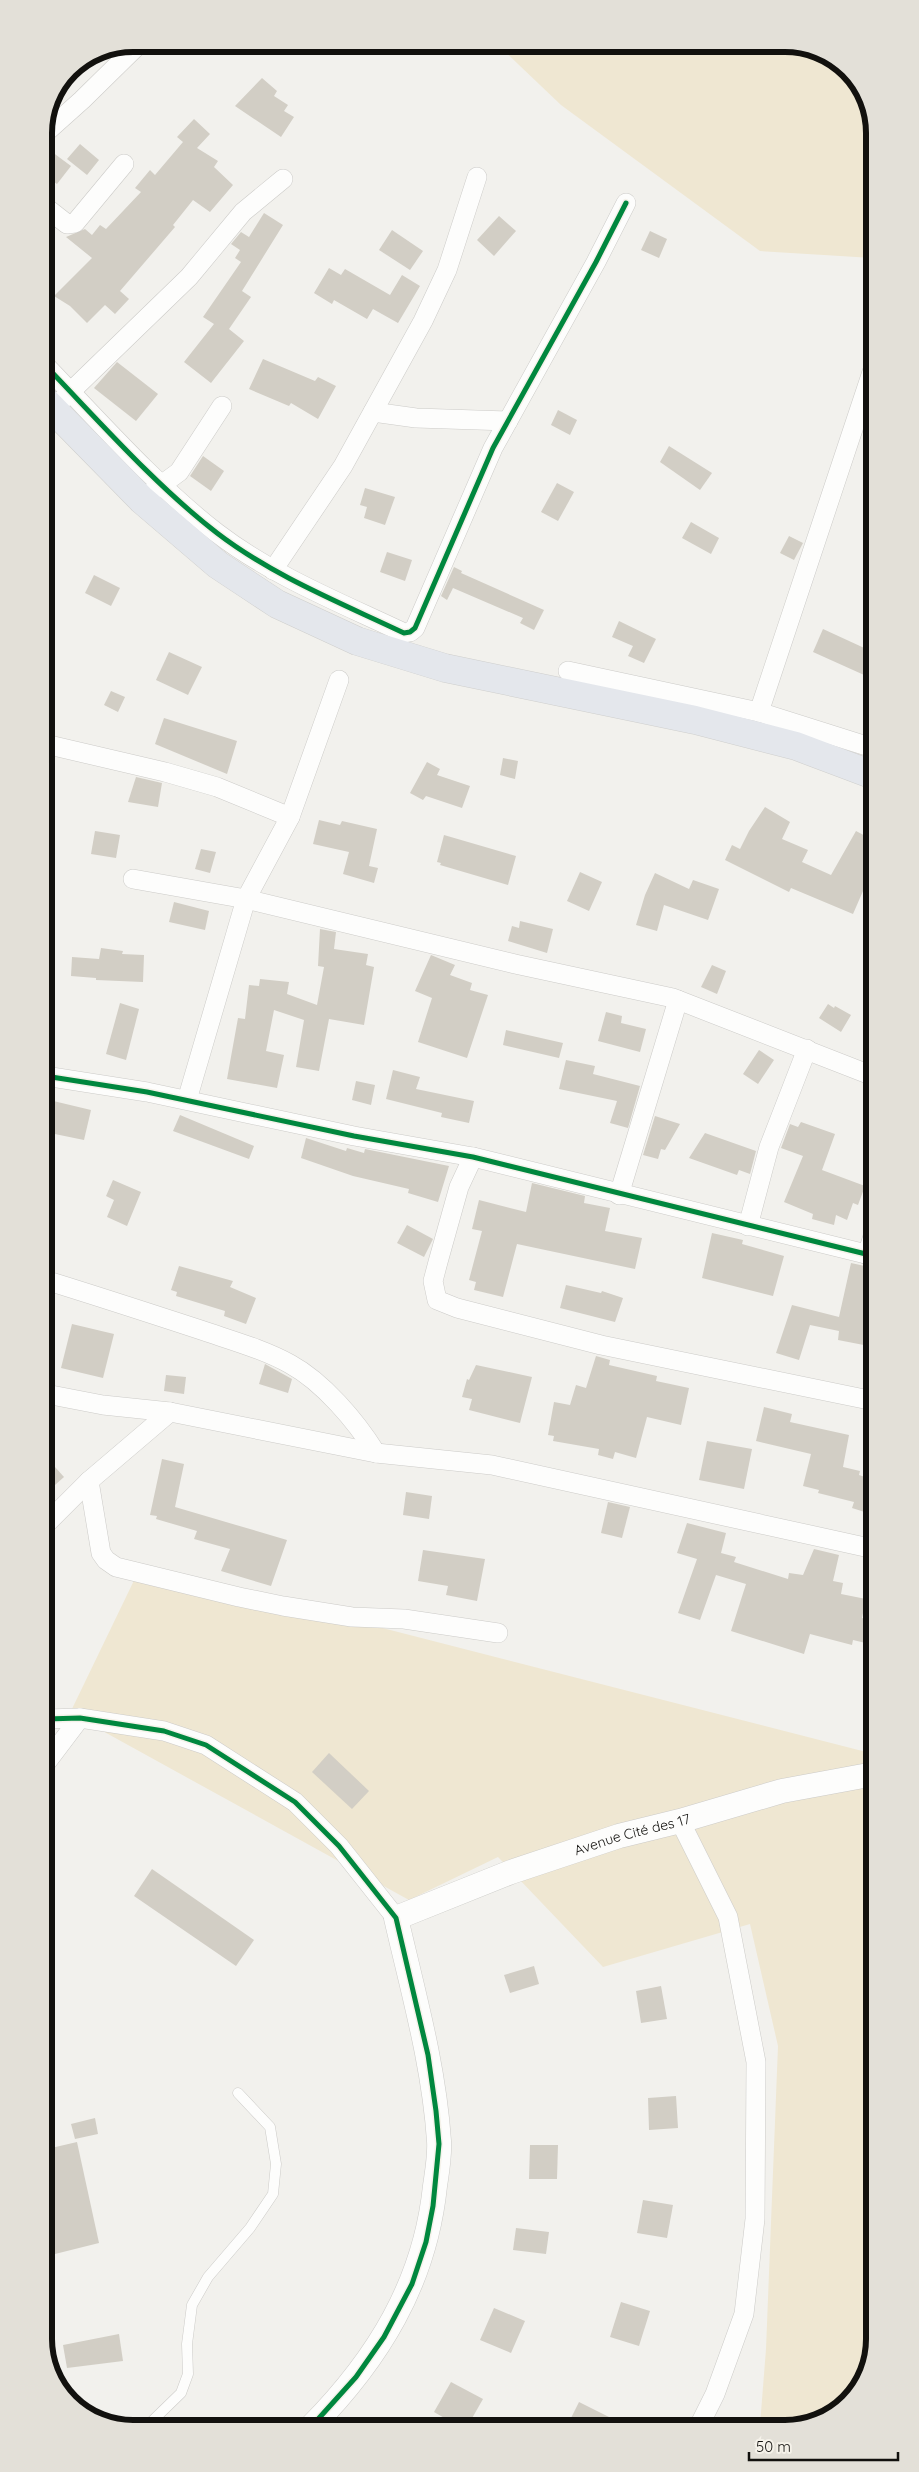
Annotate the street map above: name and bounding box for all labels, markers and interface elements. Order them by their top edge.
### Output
street label: Avenue Cité des 17 [572,1810,692,1859]
scale bar [749,2430,898,2462]
text: 50 m [756,2437,791,2456]

